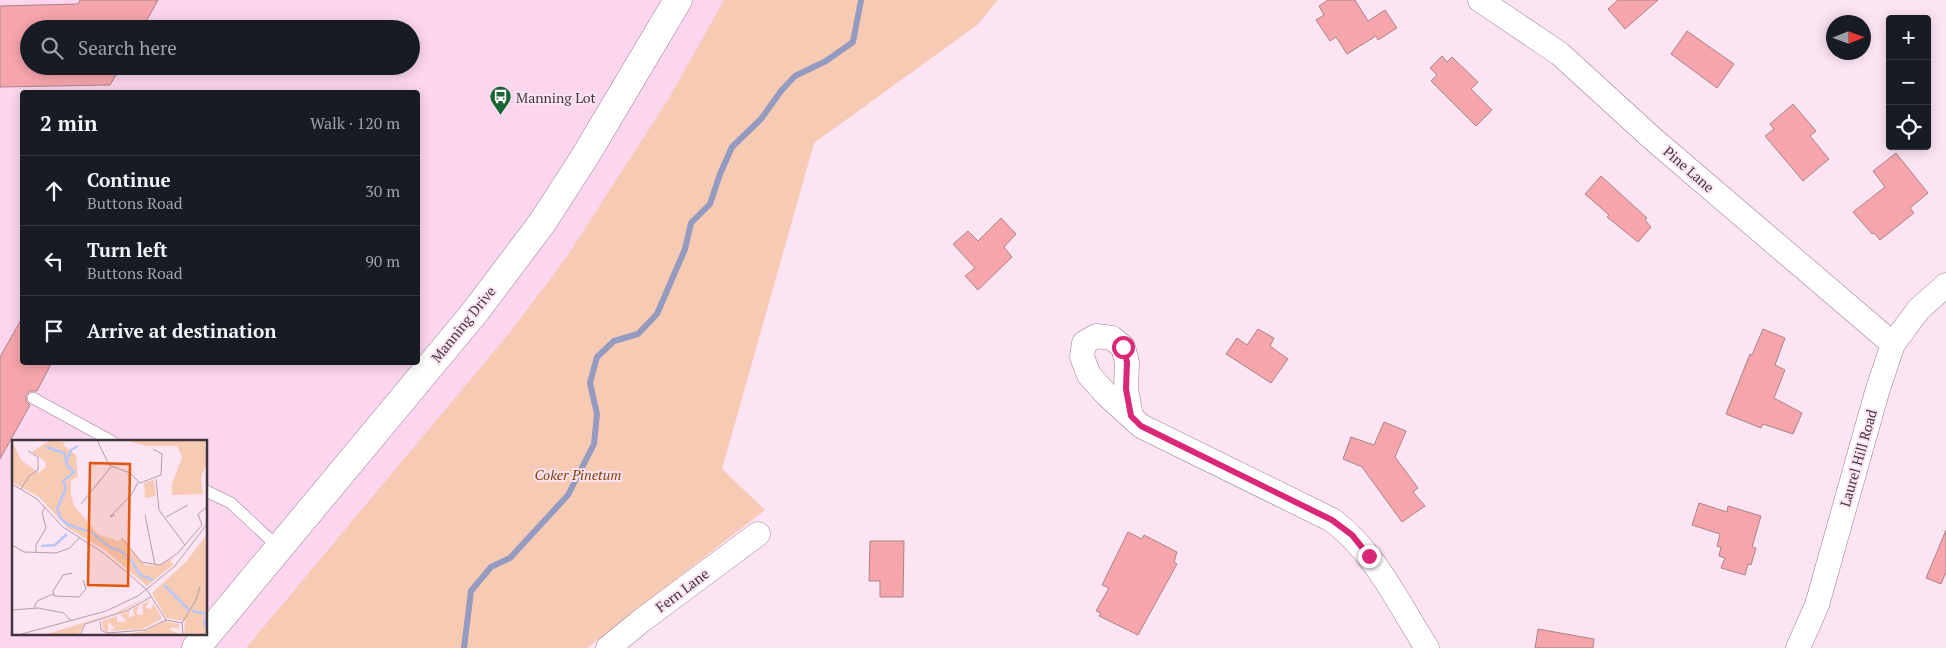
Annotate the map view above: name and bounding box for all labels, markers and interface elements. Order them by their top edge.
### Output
north arrow [1826,15,1871,60]
map controls [1886,15,1931,150]
button: + [1886,15,1931,60]
search box [20,20,420,75]
icon: search [38,34,66,62]
text: Search here [78,35,177,60]
button: − [1886,60,1931,105]
bus stop icon: Manning Lot [488,85,512,116]
place label: Manning Lot [516,88,596,107]
button: locate [1886,105,1931,150]
text: 2 min [40,109,97,137]
text: Walk · 120 m [310,112,400,134]
street label: Pine Lane [1660,142,1718,196]
text: Continue [87,167,171,192]
icon: ahead [40,177,68,205]
text: 30 m [365,180,400,202]
text: Buttons Road [87,192,183,214]
text: Turn left [87,237,168,262]
icon: left [40,247,68,275]
text: 90 m [365,250,400,272]
text: Buttons Road [87,262,183,284]
street label: Manning Drive [427,282,499,366]
icon: arrive [40,317,68,345]
text: Arrive at destination [87,318,276,343]
route start [1112,336,1135,359]
street label: Laurel Hill Road [1835,407,1881,509]
inset map [12,440,208,636]
park label: Coker Pinetum [534,465,622,484]
route end [1358,545,1381,568]
street label: Fern Lane [652,564,712,616]

